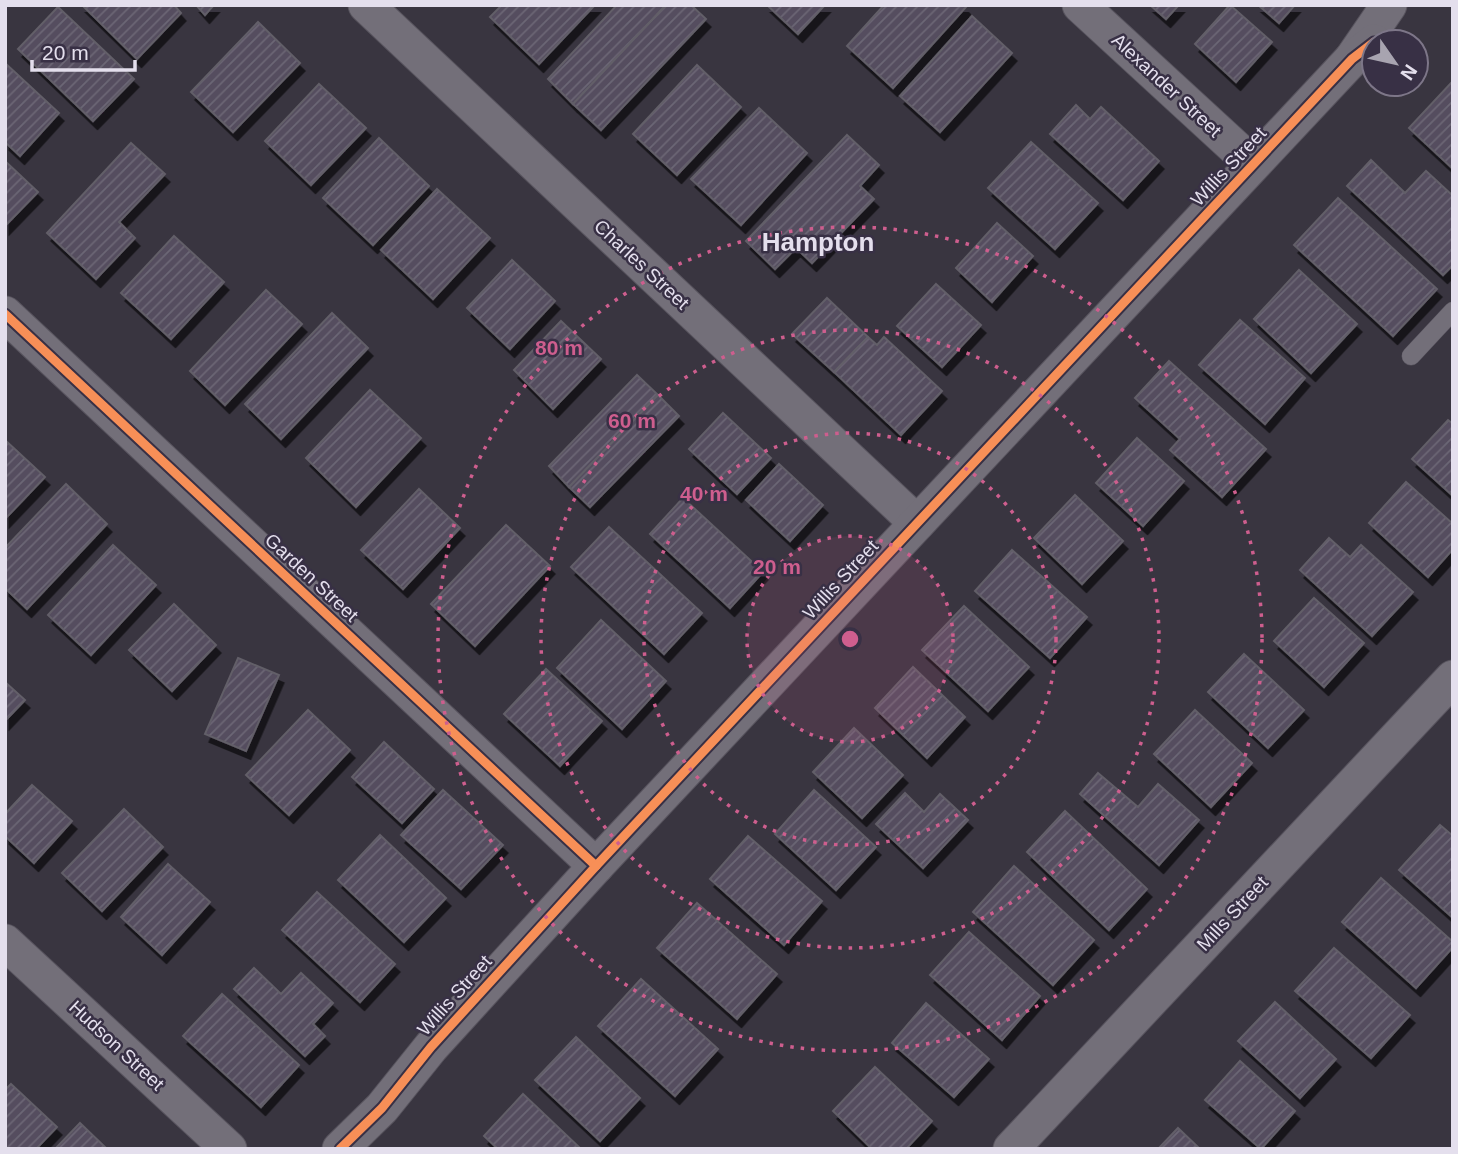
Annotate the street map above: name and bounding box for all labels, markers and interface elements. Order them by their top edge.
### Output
scale bar [32,28,135,72]
north arrow [1360,28,1430,98]
street label: Alexander Street [1108,29,1226,142]
text: 20 m [42,41,89,64]
text: N [1396,61,1421,84]
street label: Willis Street [1186,122,1271,210]
street label: Charles Street [590,215,694,314]
district label: Hampton [762,227,874,257]
text: 80 m [535,336,583,359]
text: 60 m [608,409,656,432]
text: 40 m [680,482,728,505]
street label: Garden Street [261,529,363,626]
street label: Willis Street [798,535,883,623]
text: 20 m [753,555,801,578]
centre of rings [838,627,862,651]
street label: Mills Street [1193,871,1273,955]
street label: Willis Street [413,951,496,1040]
street label: Hudson Street [65,996,169,1095]

